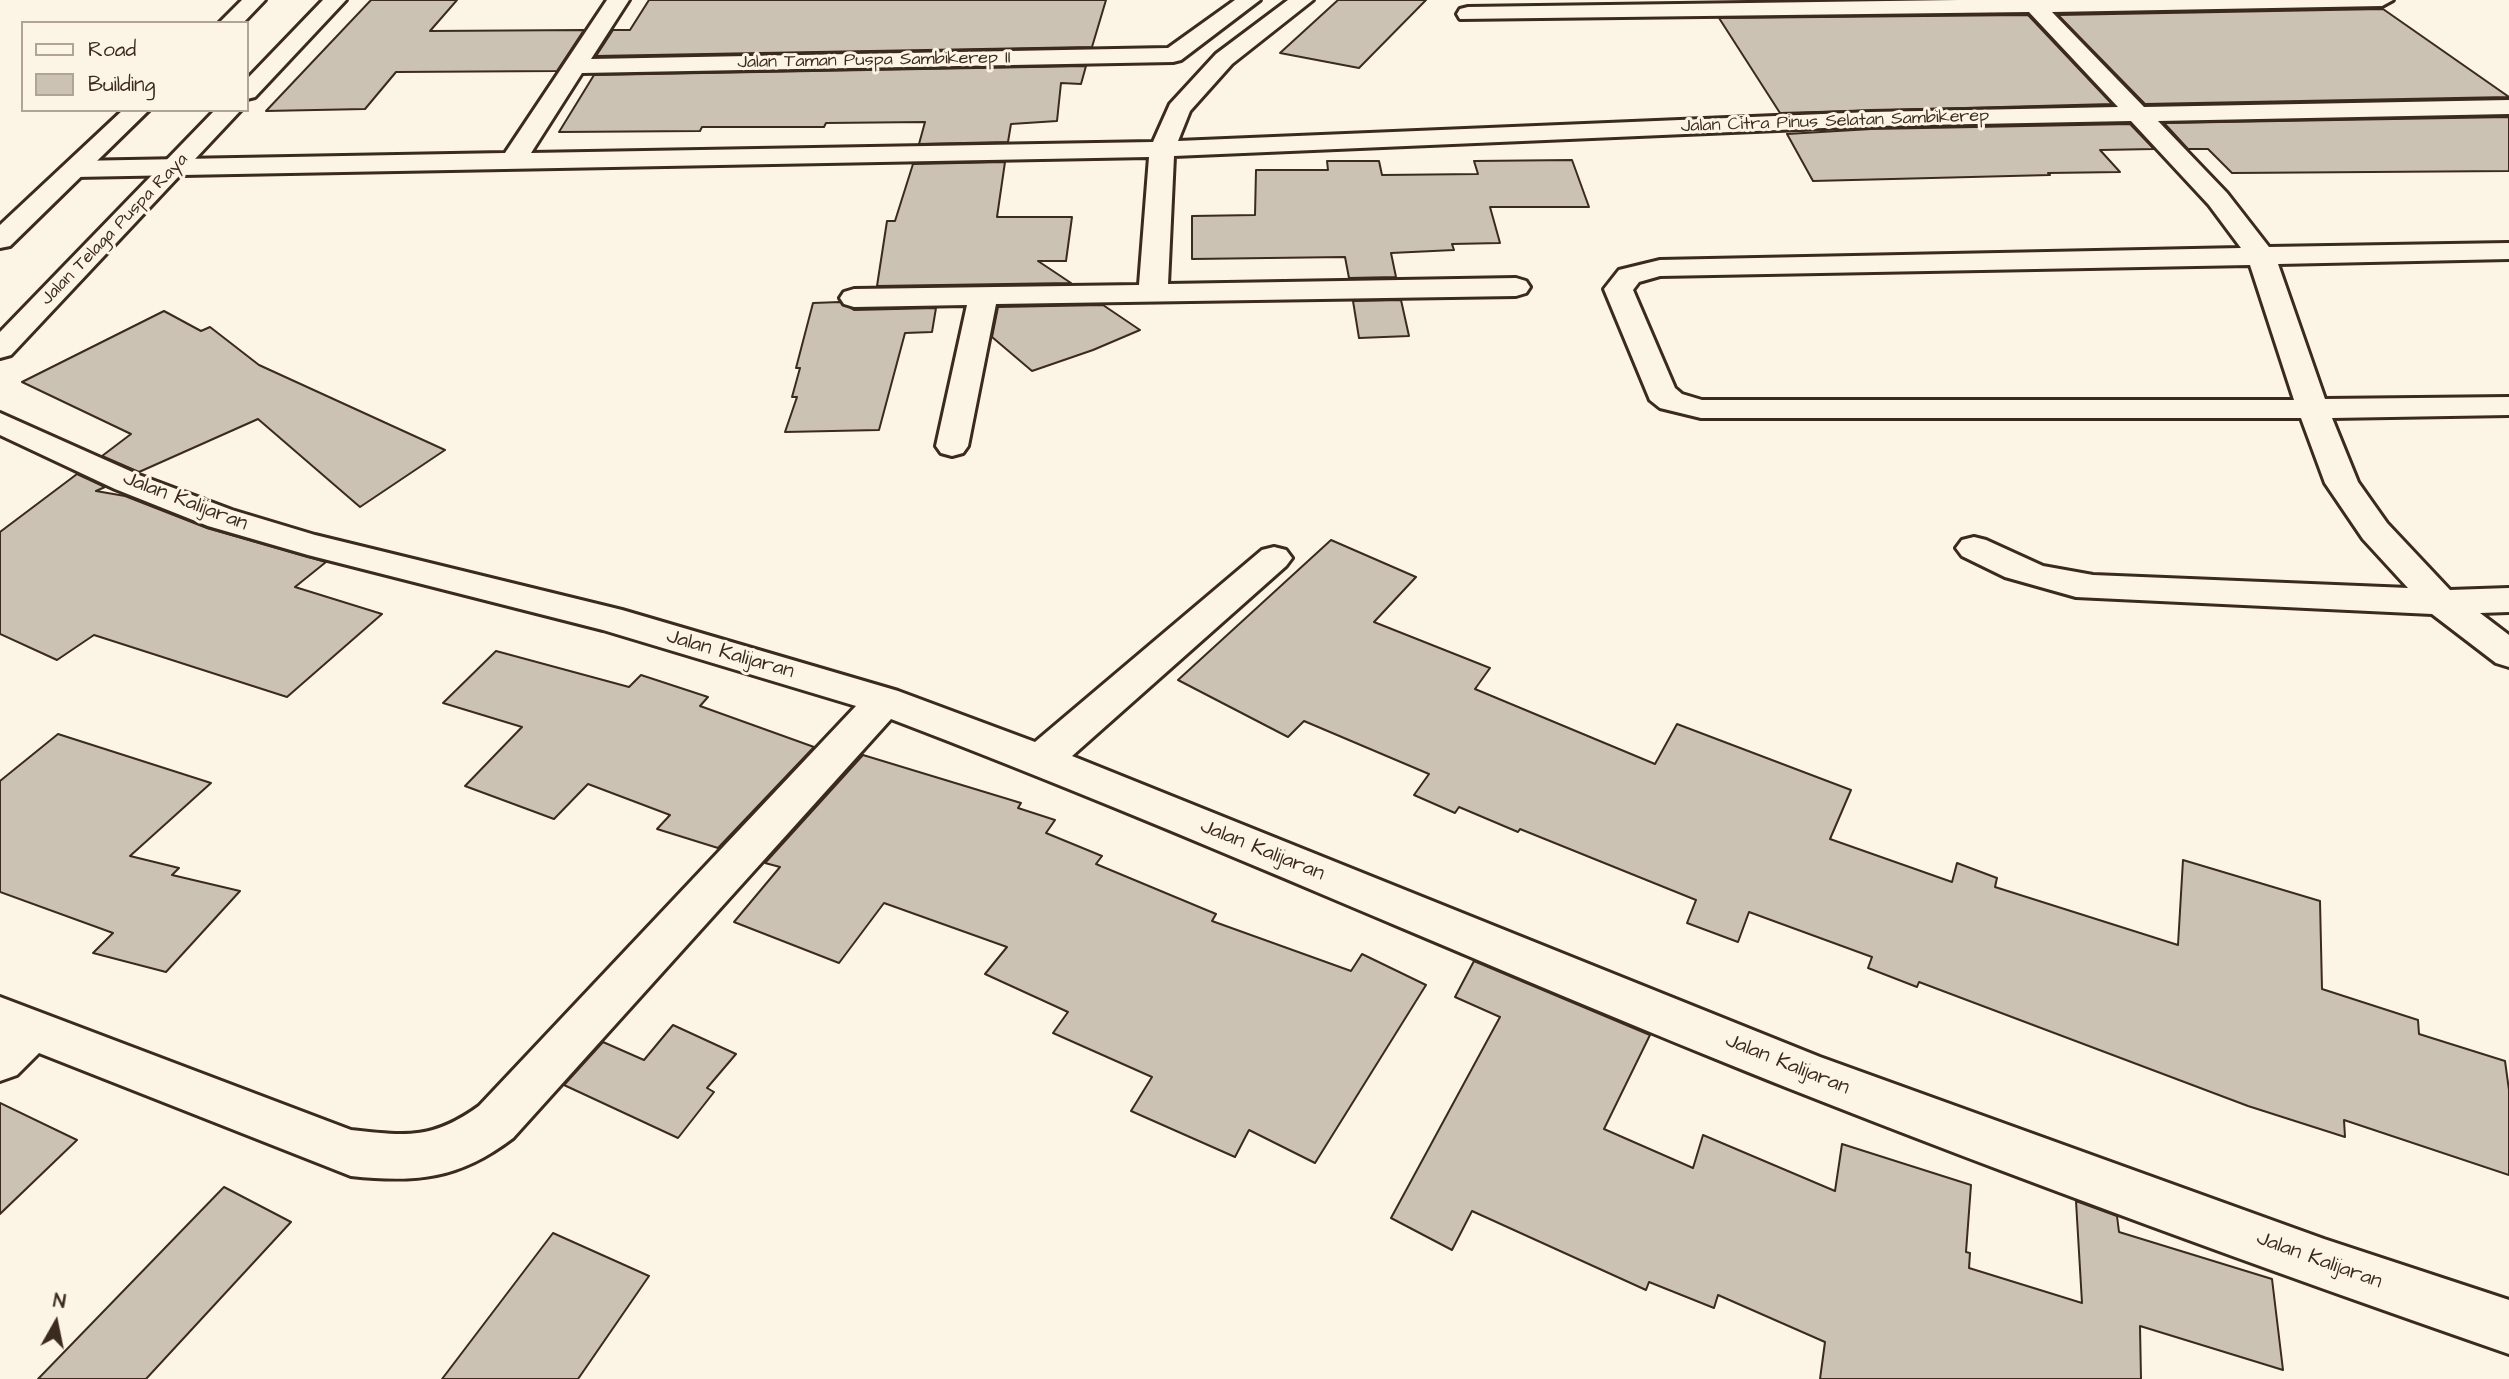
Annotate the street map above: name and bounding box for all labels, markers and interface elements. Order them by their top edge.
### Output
legend [21,21,248,112]
text: Road [88,35,136,64]
street label: Jalan Taman Puspa Sambikerep II [737,48,1011,74]
text: Building [88,70,155,99]
street label: Jalan Citra Pinus Selatan Sambikerep [1680,106,1990,138]
street label: Jalan Telaga Puspa Raya [37,150,193,310]
street label: Jalan Kalijaran [119,467,251,537]
street label: Jalan Kalijaran [663,625,797,685]
street label: Jalan Kalijaran [1196,815,1328,887]
street label: Jalan Kalijaran [1721,1029,1853,1101]
street label: Jalan Kalijaran [2253,1227,2385,1295]
text: N [51,1287,67,1316]
north arrow [21,1288,91,1358]

